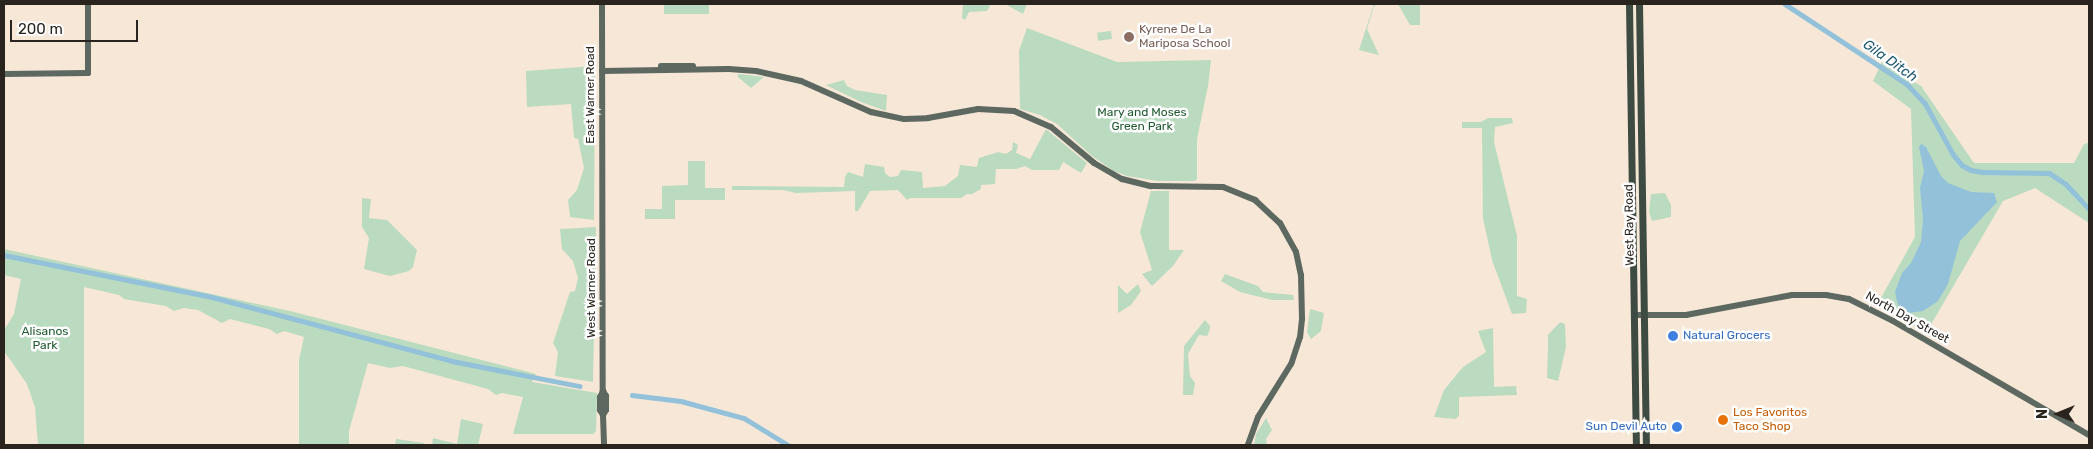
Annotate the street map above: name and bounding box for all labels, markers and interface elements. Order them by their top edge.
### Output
scale bar [12,10,140,42]
text: 200 m [18,20,63,38]
place label: Kyrene De La Mariposa School [1139,23,1230,51]
marker: Kyrene De La Mariposa School [1123,31,1135,43]
water label: Gila Ditch [1859,36,1921,86]
street label: East Warner Road [584,46,598,144]
park label: Mary and Moses Green Park [1097,106,1187,134]
street label: West Ray Road [1622,184,1638,266]
street label: West Warner Road [585,238,599,338]
street label: North Day Street [1863,289,1951,347]
park label: Alisanos Park [22,325,68,353]
place label: Natural Grocers [1683,329,1770,343]
marker: Natural Grocers [1667,330,1679,342]
north arrow [2033,389,2083,439]
place label: Los Favoritos Taco Shop [1733,406,1807,434]
text: N [2034,409,2051,419]
marker: Los Favoritos Taco Shop [1717,414,1729,426]
place label: Sun Devil Auto [1585,420,1667,434]
marker: Sun Devil Auto [1671,421,1683,433]

